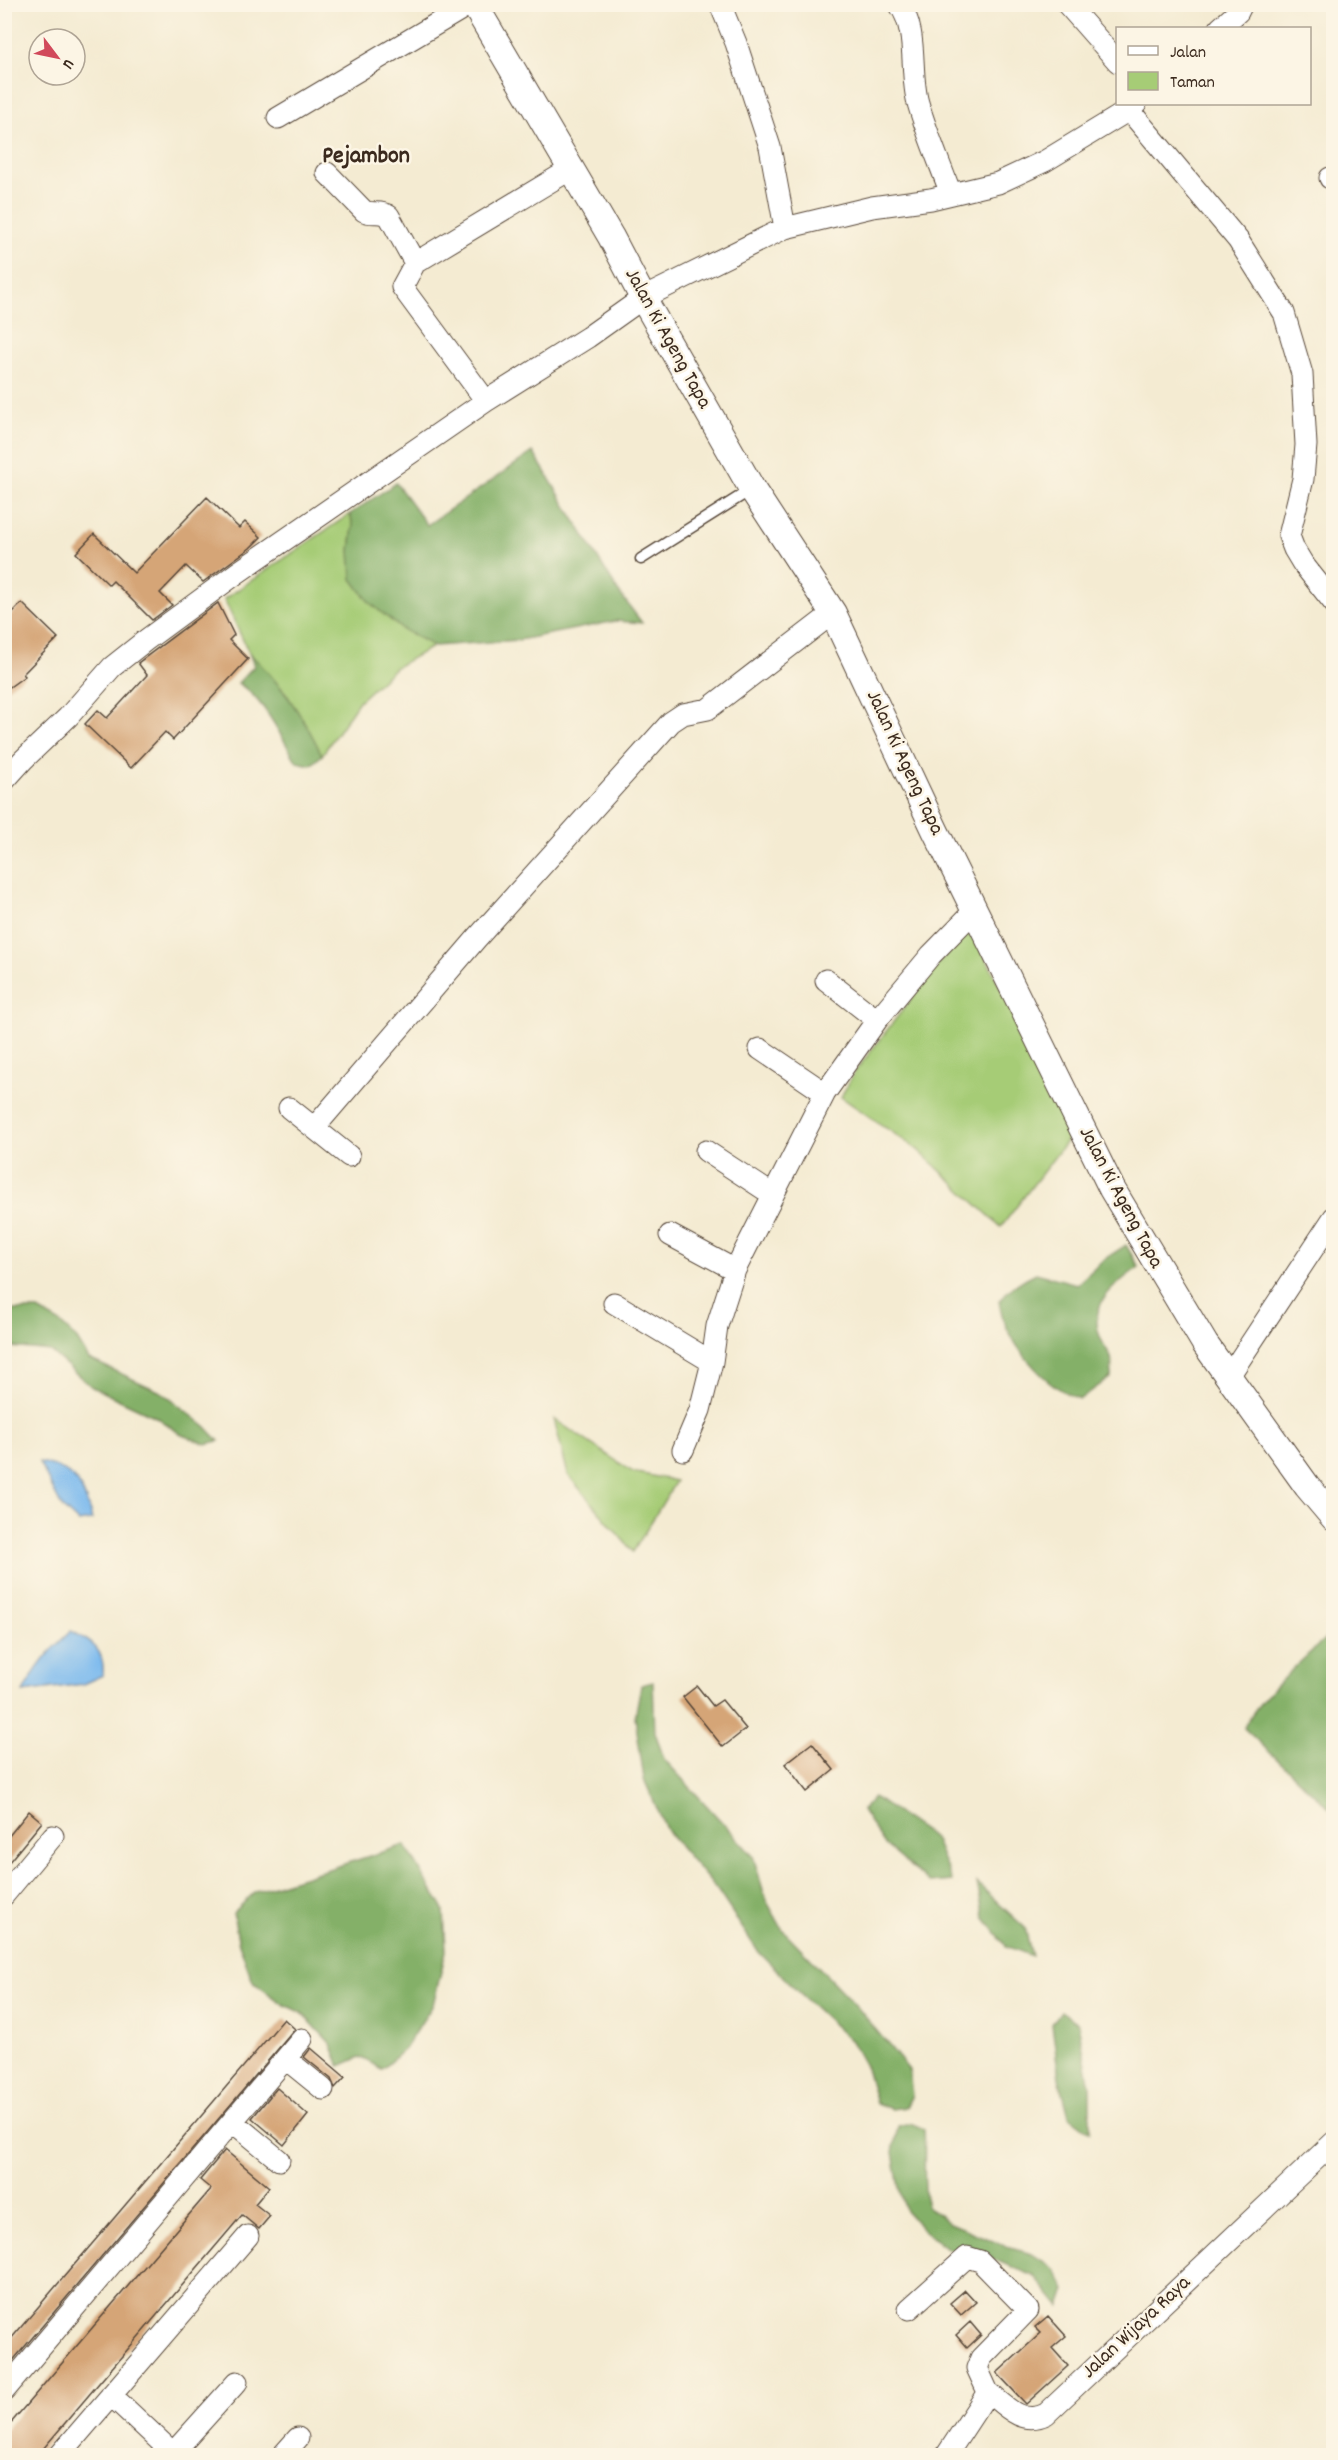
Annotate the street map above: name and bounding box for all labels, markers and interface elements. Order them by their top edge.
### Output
north arrow [27,27,87,87]
legend [1116,27,1311,105]
text: Jalan [1170,41,1206,66]
text: U [56,54,79,73]
text: Taman [1170,71,1215,96]
district label: Pejambon [322,140,410,174]
street label: Jalan Ki Ageng Tapa [616,263,719,416]
street label: Jalan Ki Ageng Tapa [857,686,951,841]
street label: Jalan Ki Ageng Tapa [1070,1122,1171,1275]
street label: Jalan Wijaya Raya [1076,2269,1199,2387]

